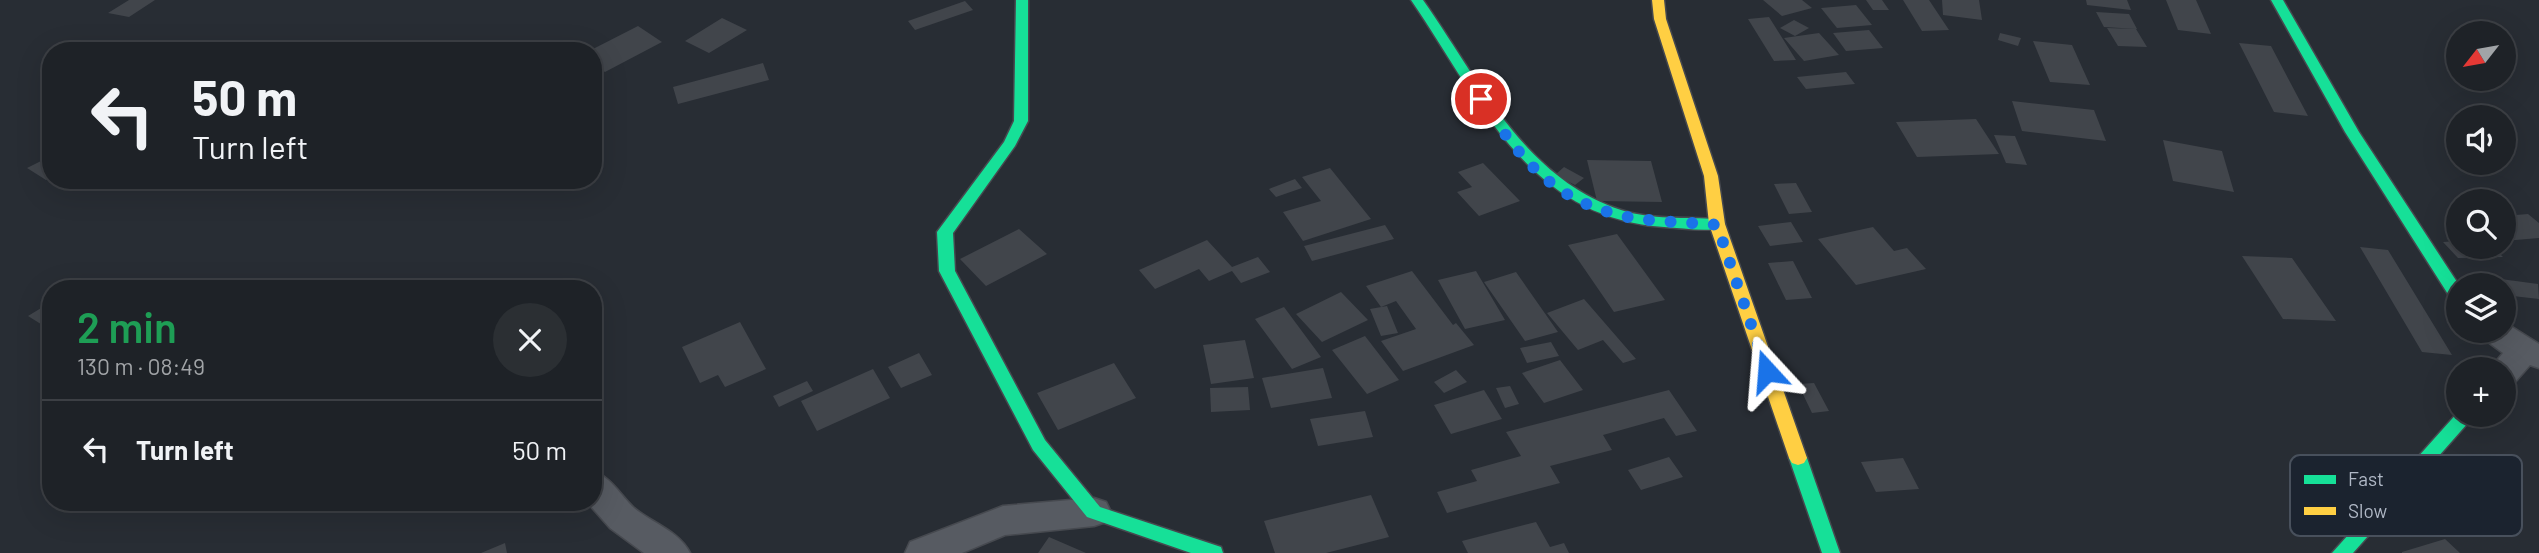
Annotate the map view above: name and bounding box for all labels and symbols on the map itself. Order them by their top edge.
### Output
north arrow [2446,21,2516,91]
pin [1451,69,1511,129]
position arrow [1730,334,1804,408]
legend [2290,455,2522,536]
text: Fast [2348,467,2384,490]
text: Slow [2348,499,2387,522]

